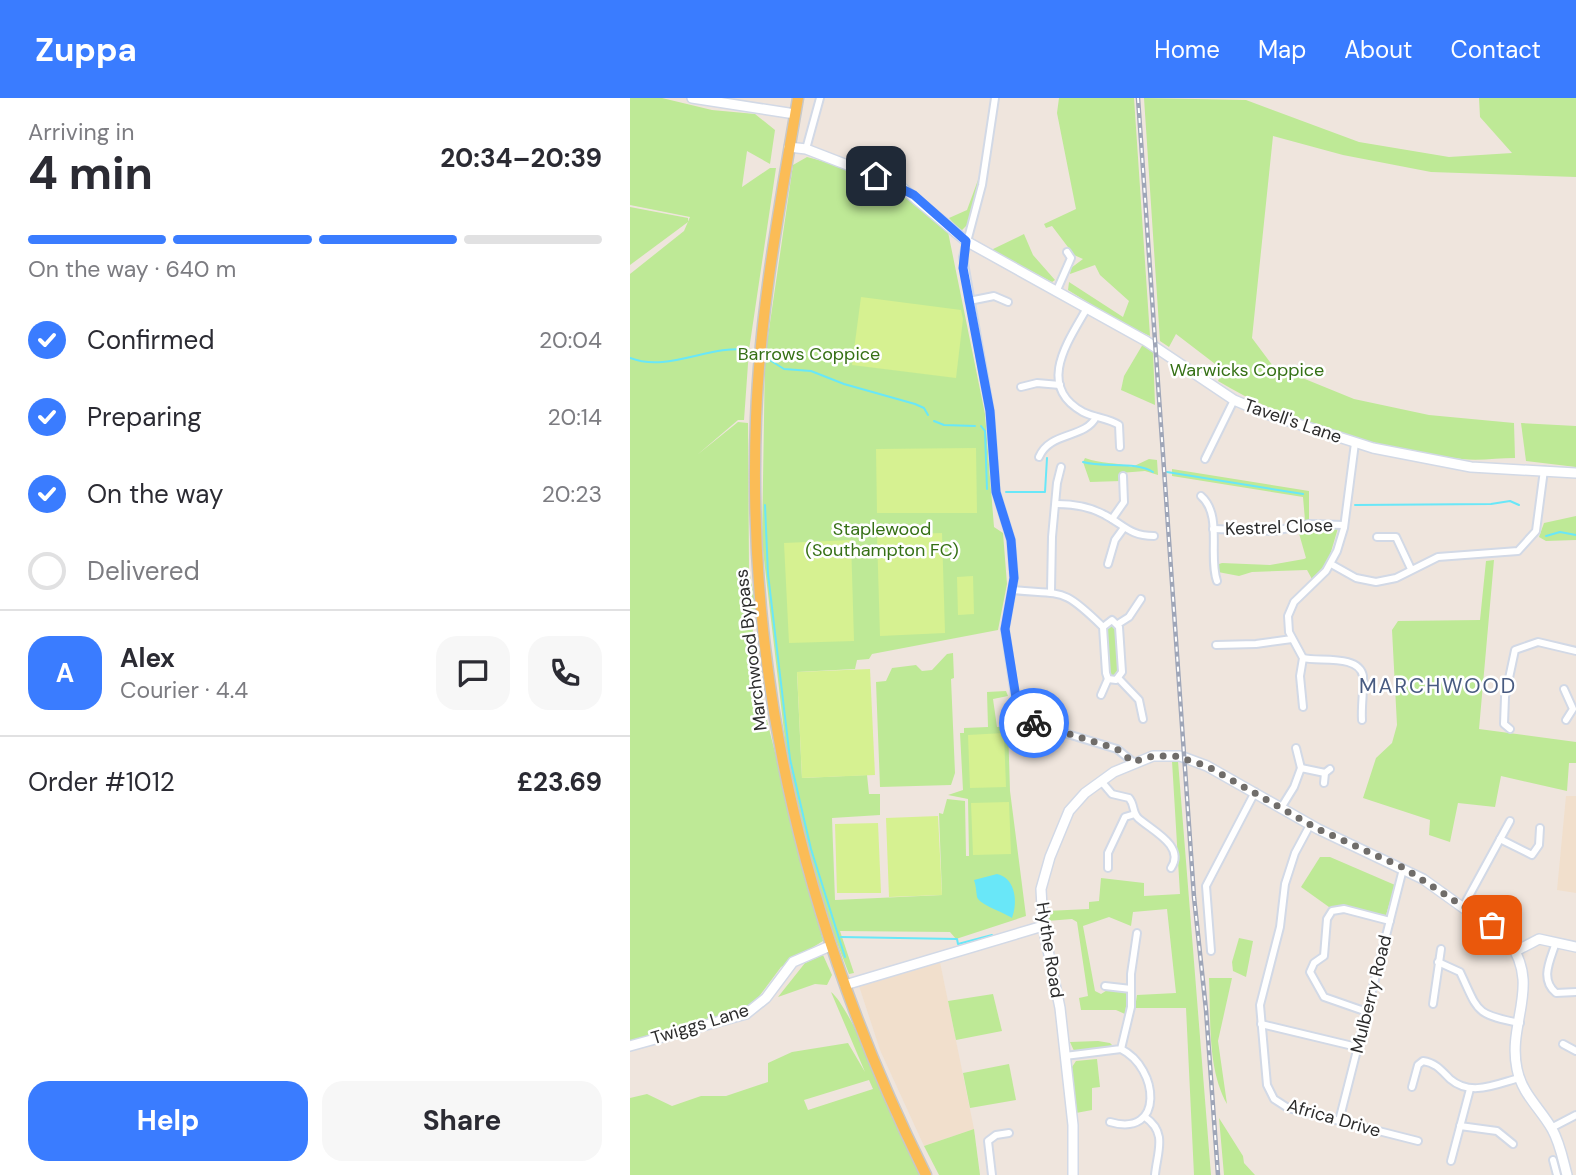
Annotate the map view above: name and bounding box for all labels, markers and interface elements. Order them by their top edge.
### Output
text: Zuppa [35,28,137,71]
text: Home [1154,34,1220,65]
text: Map [1258,34,1306,65]
text: About [1344,34,1413,65]
text: Contact [1451,34,1541,65]
text: Arriving in [28,117,134,147]
text: 20:34–20:39 [440,141,602,175]
text: 4 min [28,143,153,203]
pin [846,146,906,206]
icon: home [857,157,895,195]
text: On the way · 640 m [28,254,236,284]
icon: check [28,321,66,359]
text: Confirmed [87,323,214,357]
text: 20:04 [539,325,602,355]
park label: Barrows Coppice [738,342,880,366]
park label: Warwicks Coppice [1170,358,1324,382]
street label: Tavell's Lane [1241,393,1345,449]
icon: check [28,398,66,436]
text: Preparing [87,400,202,434]
text: 20:14 [547,402,602,432]
icon: check [28,475,66,513]
text: On the way [87,477,223,511]
text: 20:23 [542,479,602,509]
street label: Kestrel Close [1225,513,1333,541]
park label: Staplewood (Southampton FC) [805,517,959,562]
text: Delivered [87,554,200,588]
street label: Marchwood Bypass [729,568,773,732]
button: chat [436,636,510,710]
button: phone [528,636,602,710]
text: Alex [120,641,175,675]
text: A [56,656,74,690]
district label: MARCHWOOD [1359,672,1517,700]
text: Courier · 4.4 [120,675,248,705]
courier [999,688,1069,758]
icon: bike [1015,704,1053,742]
text: Order #1012 [28,765,175,799]
text: £23.69 [517,765,602,799]
pin [1462,895,1522,955]
street label: Hythe Road [1031,900,1069,1000]
icon: bag [1473,906,1511,944]
street label: Mulberry Road [1345,932,1397,1056]
street label: Twiggs Lane [648,998,752,1050]
button: Help [28,1081,308,1161]
button: Share [322,1081,602,1161]
street label: Africa Drive [1284,1093,1384,1143]

